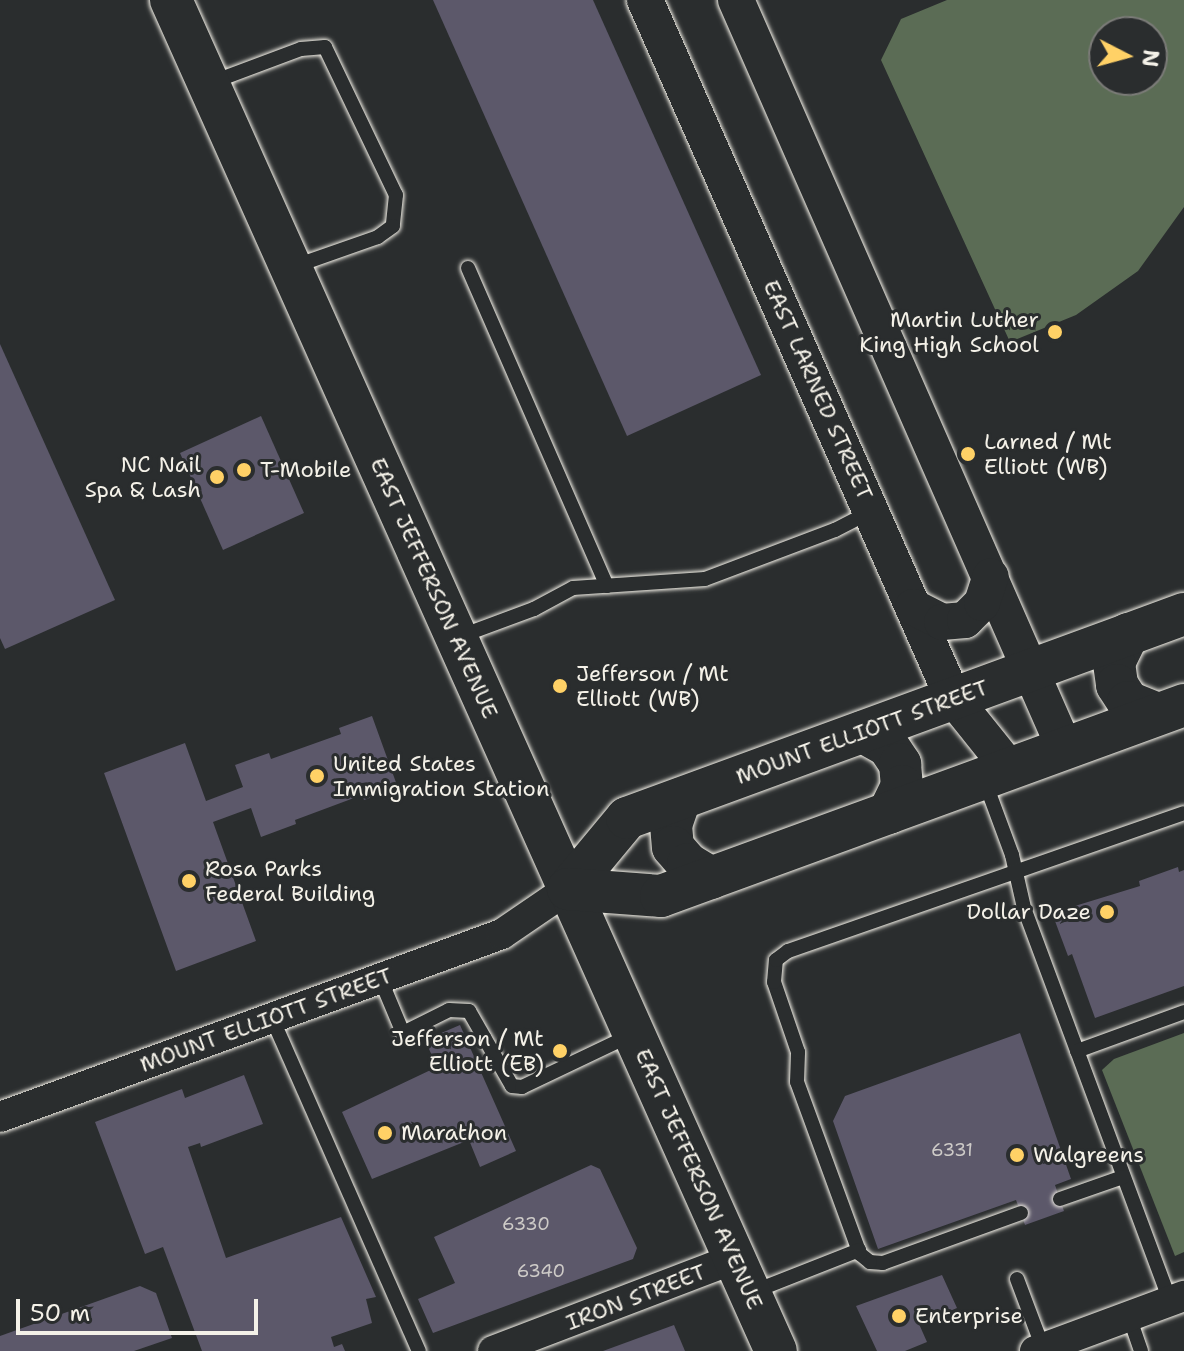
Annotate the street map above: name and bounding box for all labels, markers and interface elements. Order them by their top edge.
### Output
north arrow [1088,16,1168,96]
text: N [1135,48,1166,69]
street label: EAST LARNED STREET [758,276,878,504]
place label: Martin Luther King High School [859,306,1039,358]
marker: Martin Luther King High School [1046,323,1064,341]
place label: Larned / Mt Elliott (WB) [984,428,1112,480]
marker: Larned / Mt Elliott (WB) [959,445,977,463]
place label: NC Nail Spa & Lash [85,451,201,502]
street label: EAST JEFFERSON AVENUE [364,454,504,722]
place label: T-Mobile [260,457,351,483]
marker: T-Mobile [235,461,253,479]
marker: NC Nail Spa & Lash [208,468,226,486]
place label: Jefferson / Mt Elliott (WB) [576,660,729,712]
street label: MOUNT ELLIOTT STREET [732,674,992,790]
marker: Jefferson / Mt Elliott (WB) [551,677,569,695]
place label: United States Immigration Station [333,750,549,802]
marker: United States Immigration Station [308,767,326,785]
place label: Rosa Parks Federal Building [205,855,375,906]
marker: Rosa Parks Federal Building [180,872,198,890]
place label: Dollar Daze [966,899,1091,925]
marker: Dollar Daze [1098,903,1116,921]
street label: MOUNT ELLIOTT STREET [136,962,396,1078]
place label: Jefferson / Mt Elliott (EB) [391,1025,544,1076]
marker: Jefferson / Mt Elliott (EB) [551,1042,569,1060]
street label: EAST JEFFERSON AVENUE [629,1045,769,1313]
place label: Marathon [401,1120,507,1146]
marker: Marathon [376,1124,394,1142]
house number: 6331 [931,1139,973,1161]
place label: Walgreens [1033,1142,1144,1168]
marker: Walgreens [1008,1146,1026,1164]
house number: 6330 [502,1213,550,1235]
street label: IRON STREET [562,1258,710,1336]
house number: 6340 [517,1260,565,1282]
scale bar [20,1283,262,1333]
text: 50 m [30,1297,90,1329]
place label: Enterprise [915,1303,1023,1329]
marker: Enterprise [890,1307,908,1325]

